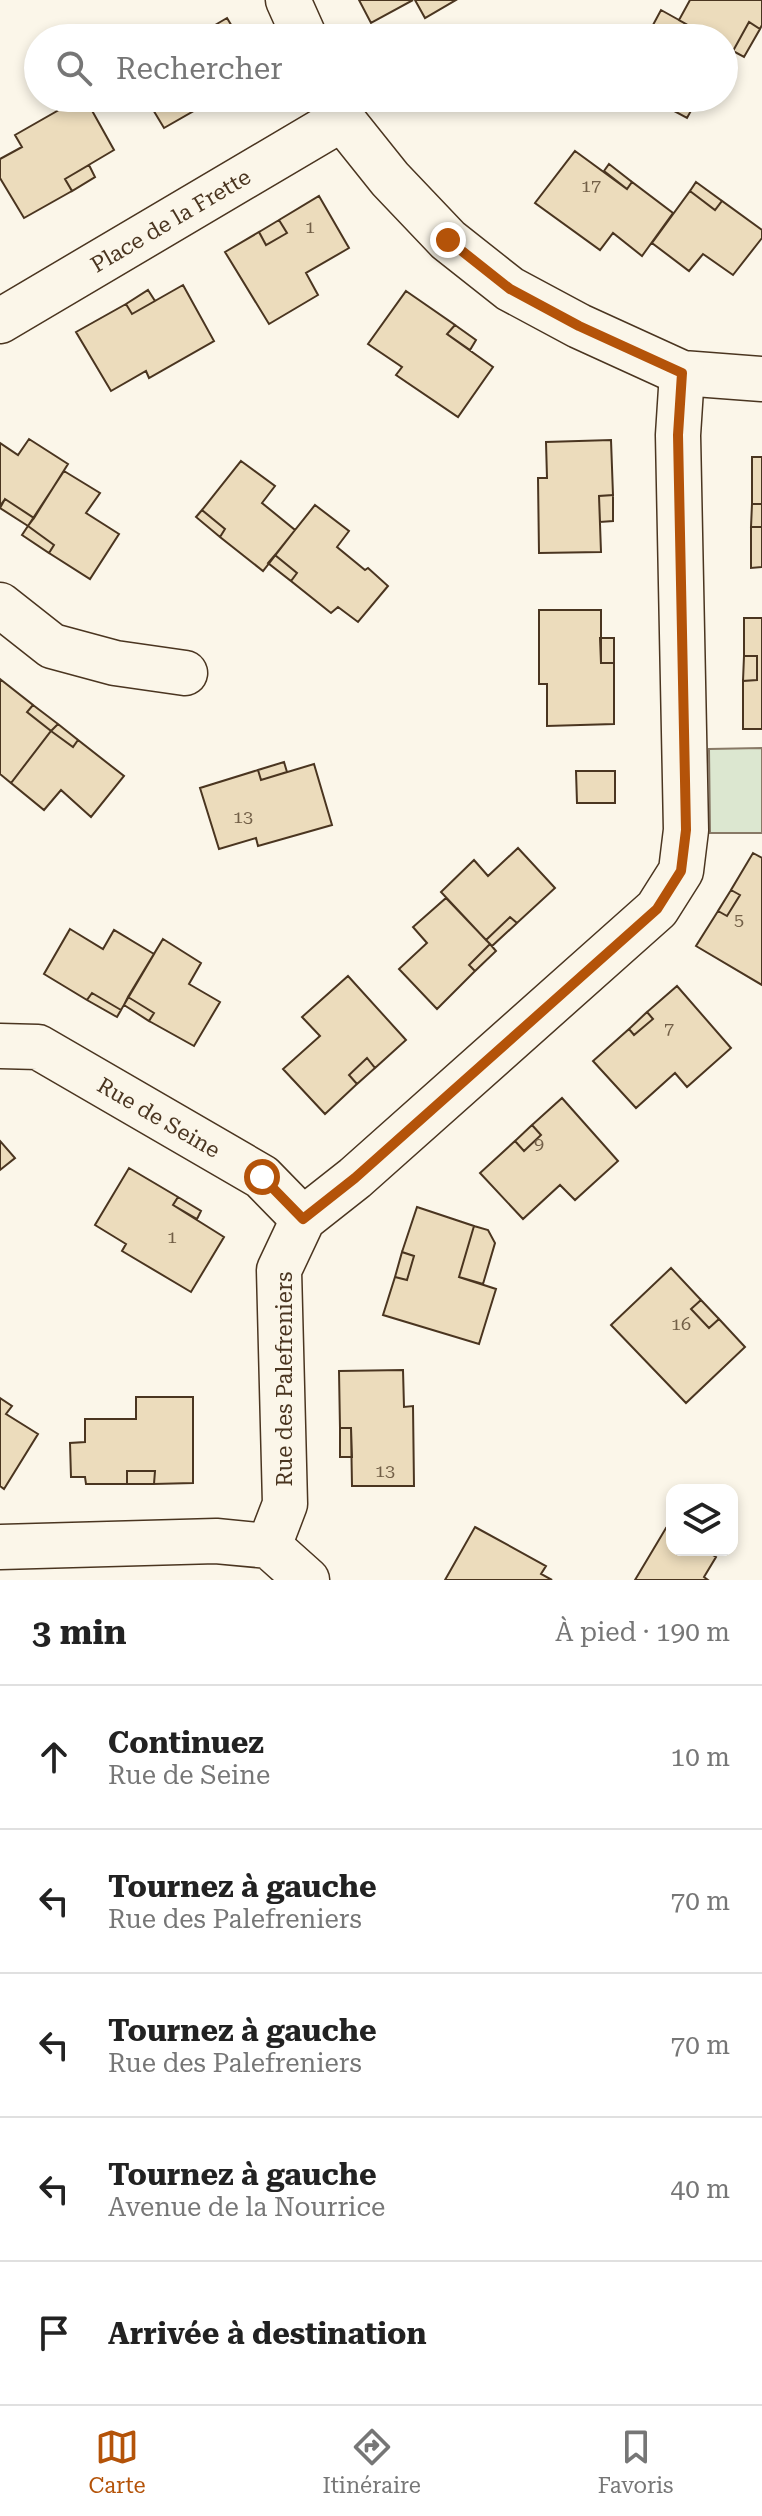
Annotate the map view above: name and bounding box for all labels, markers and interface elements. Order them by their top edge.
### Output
search box [24,24,738,112]
icon: search [52,46,96,90]
text: Rechercher [116,51,283,86]
street label: Place de la Frette [86,164,255,278]
house number: 17 [581,175,601,196]
house number: 1 [305,216,315,237]
route end [430,222,466,258]
house number: 13 [233,806,253,827]
house number: 5 [734,909,744,930]
house number: 7 [664,1018,674,1039]
street label: Rue de Seine [93,1072,225,1163]
house number: 9 [534,1133,544,1154]
route start [244,1159,280,1195]
house number: 1 [167,1226,177,1247]
street label: Rue des Palefreniers [272,1272,297,1486]
house number: 16 [671,1313,691,1334]
house number: 13 [375,1460,395,1481]
map controls [666,1484,738,1556]
button: layers [666,1484,738,1556]
text: 3 min [32,1612,127,1652]
text: À pied · 190 m [555,1617,730,1647]
text: Continuez [108,1725,264,1760]
icon: ahead [32,1735,76,1779]
text: 10 m [671,1742,730,1772]
text: Rue de Seine [108,1760,270,1790]
text: Tournez à gauche [108,1869,377,1904]
icon: left [32,1879,76,1923]
text: 70 m [671,1886,730,1916]
text: Rue des Palefreniers [108,1904,362,1934]
text: Tournez à gauche [108,2013,377,2048]
icon: left [32,2023,76,2067]
text: 70 m [671,2030,730,2060]
text: Rue des Palefreniers [108,2048,362,2078]
text: Tournez à gauche [108,2157,377,2192]
icon: left [32,2167,76,2211]
text: 40 m [671,2174,730,2204]
text: Avenue de la Nourrice [108,2192,385,2222]
icon: arrive [32,2311,76,2355]
text: Arrivée à destination [108,2316,427,2351]
tab: Carte [88,2425,146,2498]
tab: Itinéraire [322,2425,421,2498]
tab: Favoris [598,2425,674,2498]

